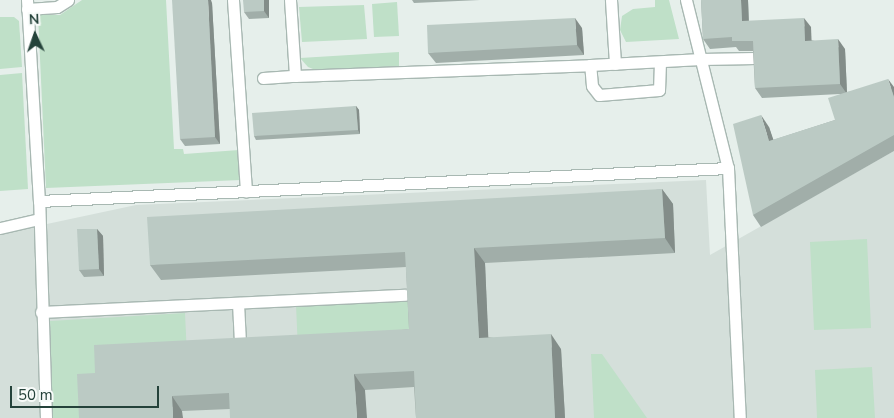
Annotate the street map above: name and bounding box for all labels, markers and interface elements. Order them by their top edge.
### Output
north arrow [10,10,60,60]
text: N [28,10,40,29]
scale bar [12,376,161,408]
text: 50 m [18,385,53,405]

